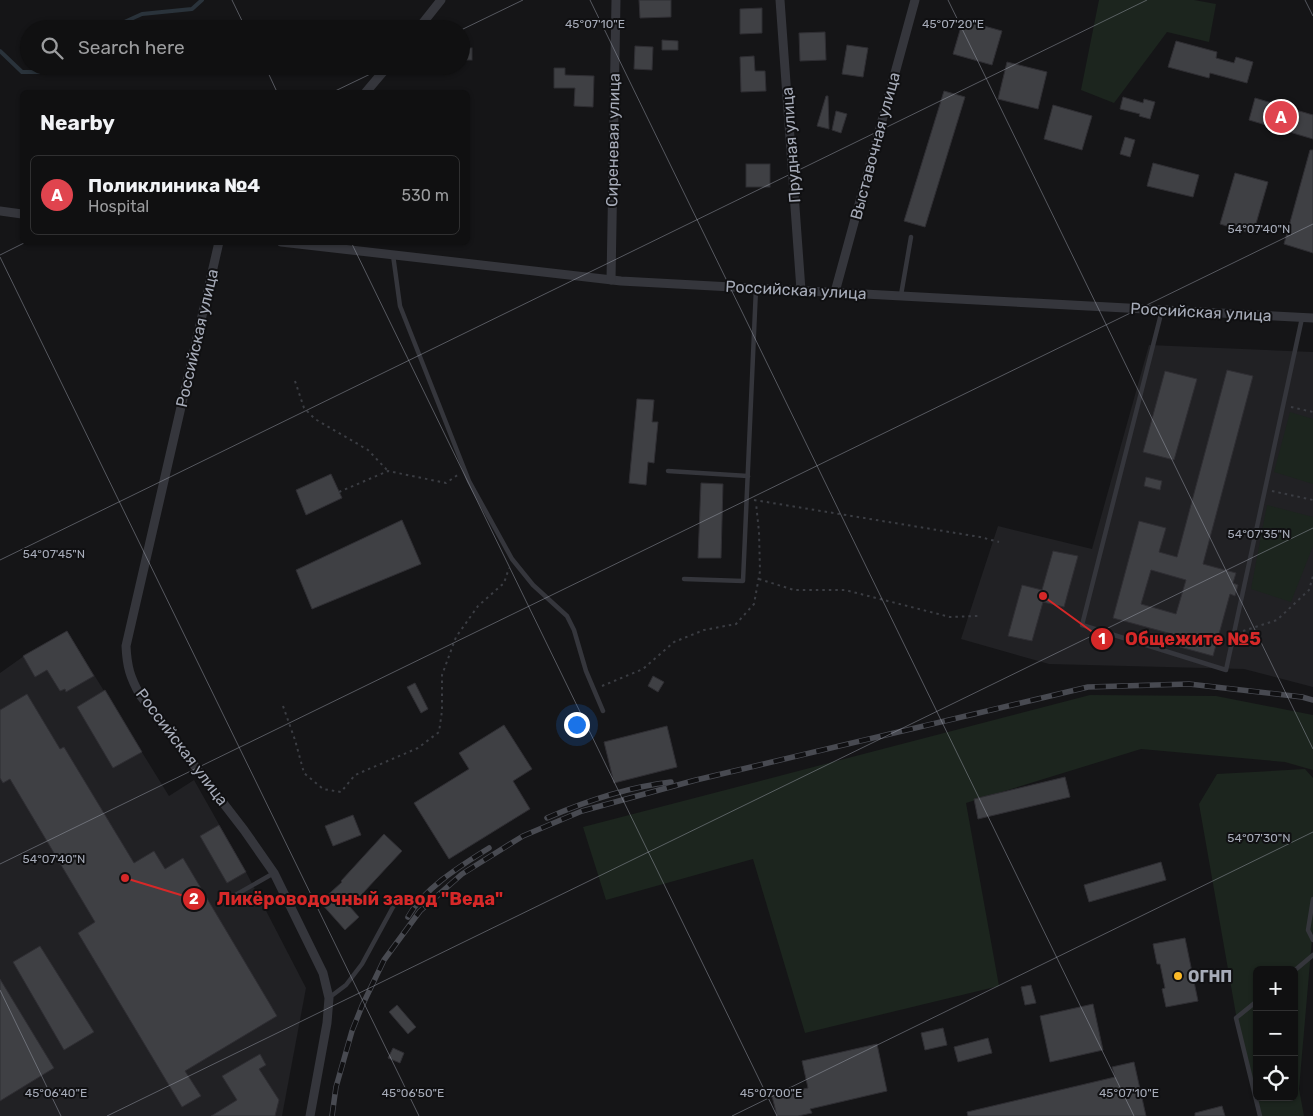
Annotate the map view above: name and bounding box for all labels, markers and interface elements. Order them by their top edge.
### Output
text: 45°07'10"E [565,17,625,31]
text: 45°07'20"E [922,17,984,31]
search box [20,20,470,75]
icon: search [38,34,66,62]
text: Search here [78,36,185,59]
street label: Выставочная улица [846,70,904,222]
street label: Сиреневая улица [602,73,624,207]
street label: Прудная улица [777,86,805,204]
pin: A [1265,98,1297,136]
text: Nearby [40,110,115,135]
text: Поликлиника №4 [88,174,260,197]
text: A [51,186,63,205]
text: 530 m [402,186,449,205]
text: Hospital [88,197,149,216]
text: 54°07'40"N [1228,222,1290,236]
street label: Российская улица [172,267,222,409]
street label: Российская улица [725,277,867,303]
street label: Российская улица [1130,299,1272,325]
text: 54°07'35"N [1228,527,1290,541]
text: 54°07'45"N [23,547,85,561]
callout: Общежите №5 [1090,622,1271,655]
text: Общежите №5 [1125,628,1261,650]
text: 1 [1098,630,1106,648]
street label: Российская улица [132,685,232,809]
your location [564,712,590,738]
text: 54°07'30"N [1227,831,1291,845]
text: 54°07'40"N [23,852,85,866]
callout: Ликёроводочный завод "Веда" [181,882,513,915]
text: Ликёроводочный завод "Веда" [217,888,503,910]
text: 2 [189,890,199,908]
map controls [1253,966,1298,1101]
button: + [1253,966,1298,1011]
place label: ОГНП [1188,967,1232,986]
marker: ОГНП [1172,970,1184,982]
button: − [1253,1011,1298,1056]
button: locate [1253,1056,1298,1101]
text: 45°06'40"E [25,1086,87,1100]
text: 45°06'50"E [382,1086,444,1100]
text: 45°07'00"E [740,1086,802,1100]
text: 45°07'10"E [1099,1086,1159,1100]

